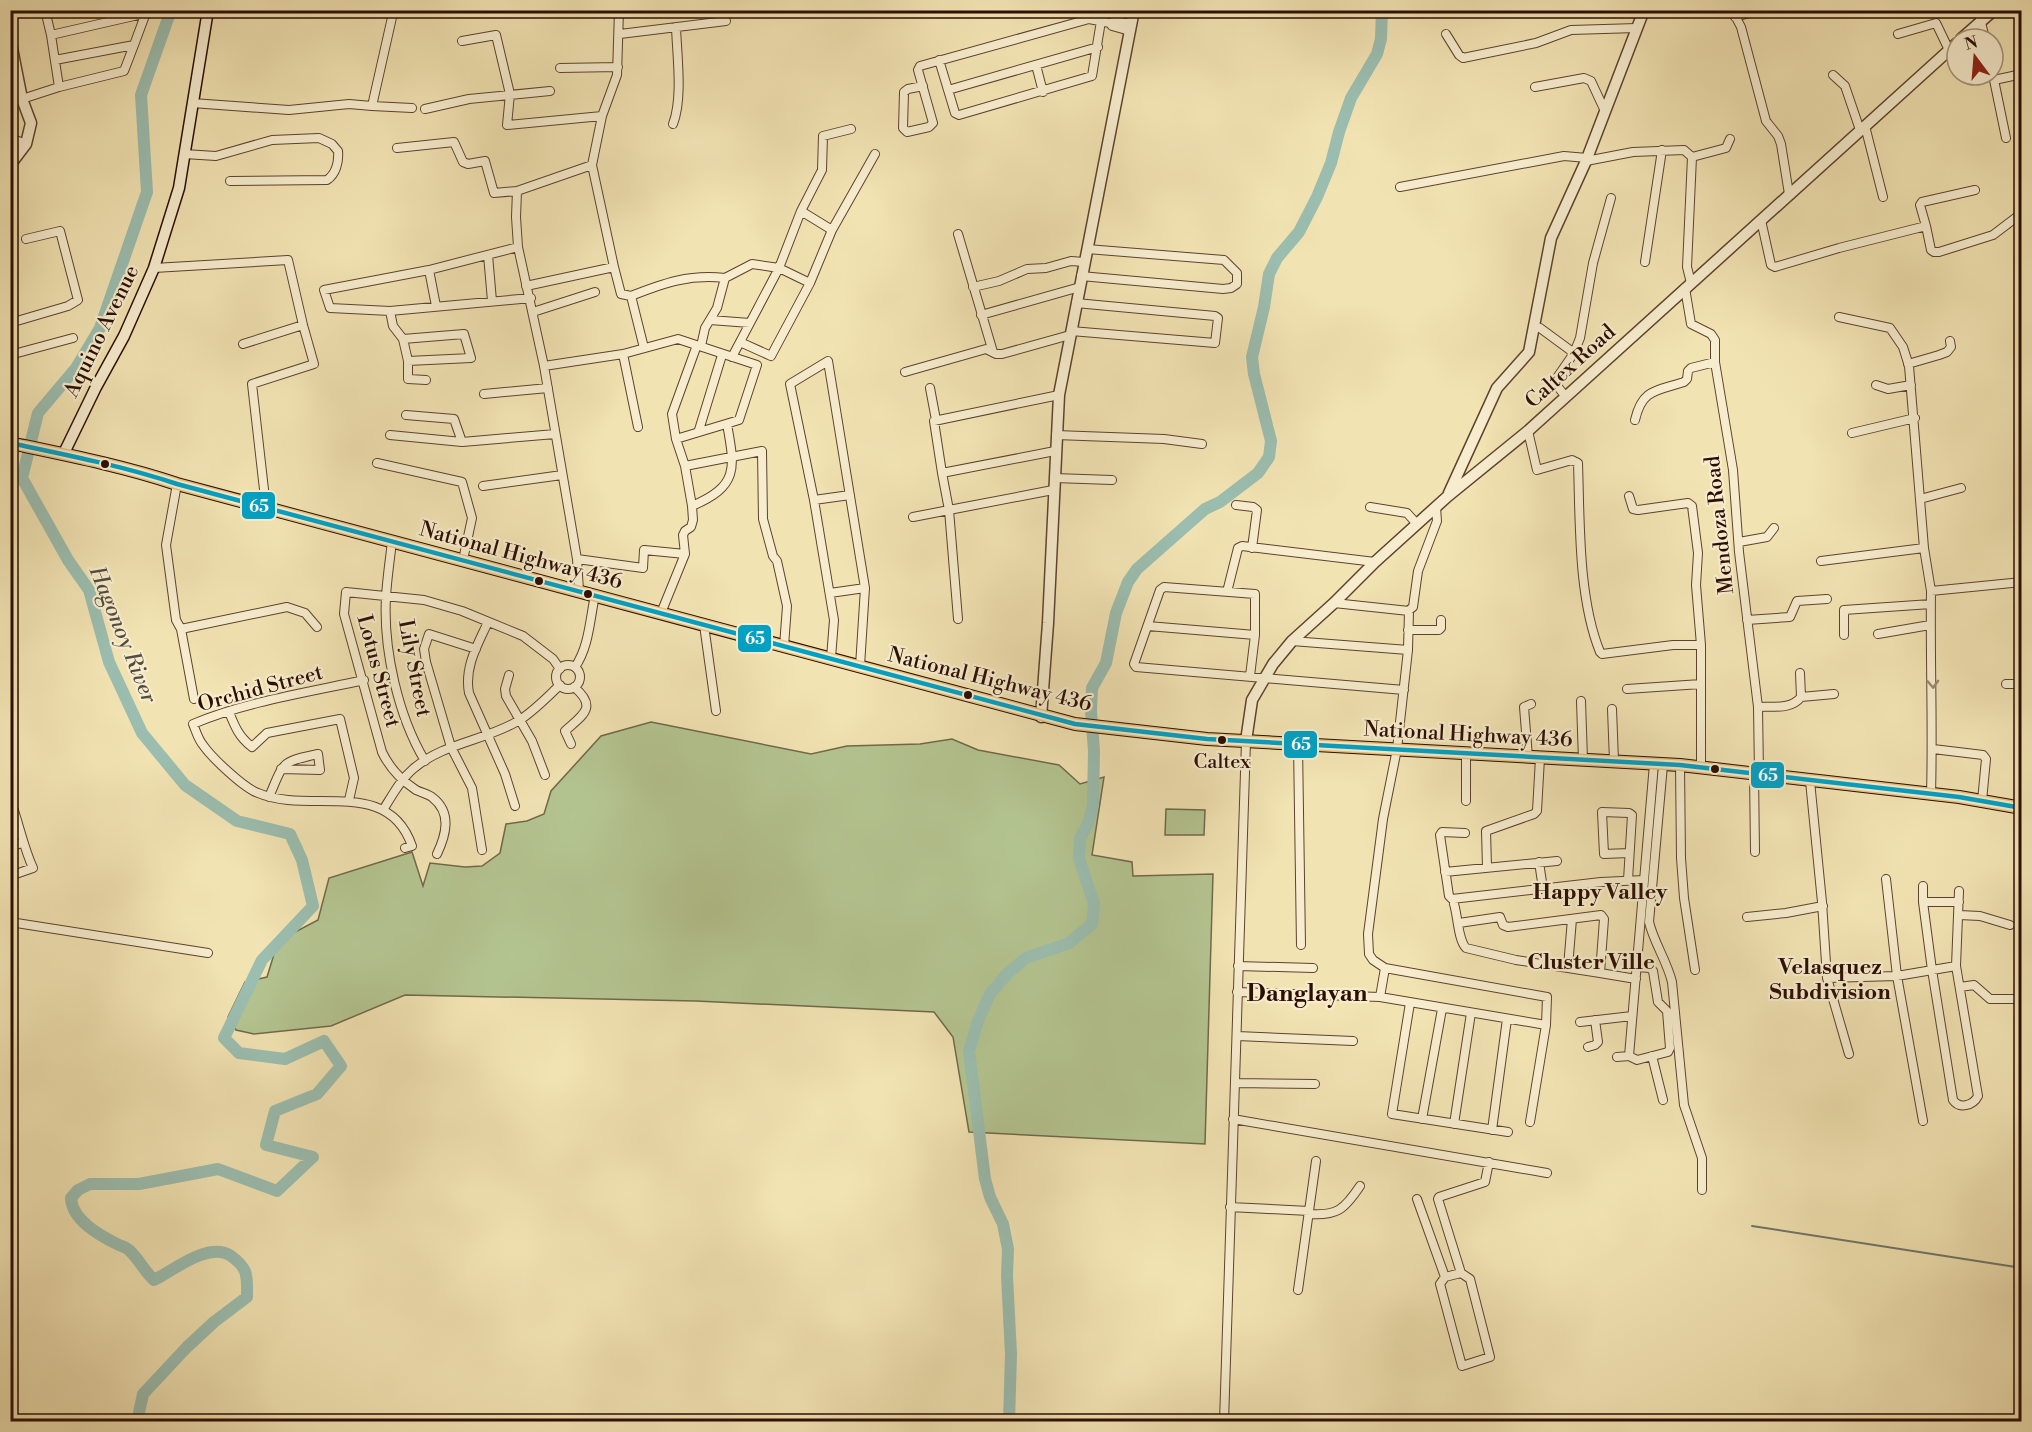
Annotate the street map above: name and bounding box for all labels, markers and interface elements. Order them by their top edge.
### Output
north arrow [1945,27,2005,87]
text: N [1962,32,1980,55]
street label: Aquino Avenue [58,261,145,403]
street label: Caltex Road [1520,319,1621,414]
street label: Mendoza Road [1700,454,1740,595]
unlabelled marker [99,458,111,470]
line badge: 65 [241,491,276,520]
text: 65 [249,497,269,517]
street label: National Highway 436 [416,516,625,596]
water label: Hagonoy River [83,561,163,708]
unlabelled marker [533,575,545,587]
unlabelled marker [582,588,594,600]
street label: Lotus Street [351,612,406,731]
street label: Lily Street [392,617,436,720]
line badge: 65 [737,624,772,653]
text: 65 [745,629,765,649]
street label: National Highway 436 [885,642,1095,718]
street label: Orchid Street [195,660,326,718]
one-way arrow [1926,679,1939,688]
unlabelled marker [962,689,974,701]
street label: National Highway 436 [1363,717,1573,753]
line badge: 65 [1283,730,1318,759]
marker: Caltex [1216,734,1228,746]
text: 65 [1291,735,1311,755]
place label: Caltex [1194,750,1251,775]
line badge: 65 [1750,761,1785,789]
unlabelled marker [1709,763,1721,775]
text: 65 [1758,766,1778,786]
district label: Happy Valley [1533,879,1668,906]
district label: Cluster Ville [1527,949,1655,976]
district label: Velasquez Subdivision [1769,954,1891,1006]
district label: Danglayan [1247,979,1368,1009]

